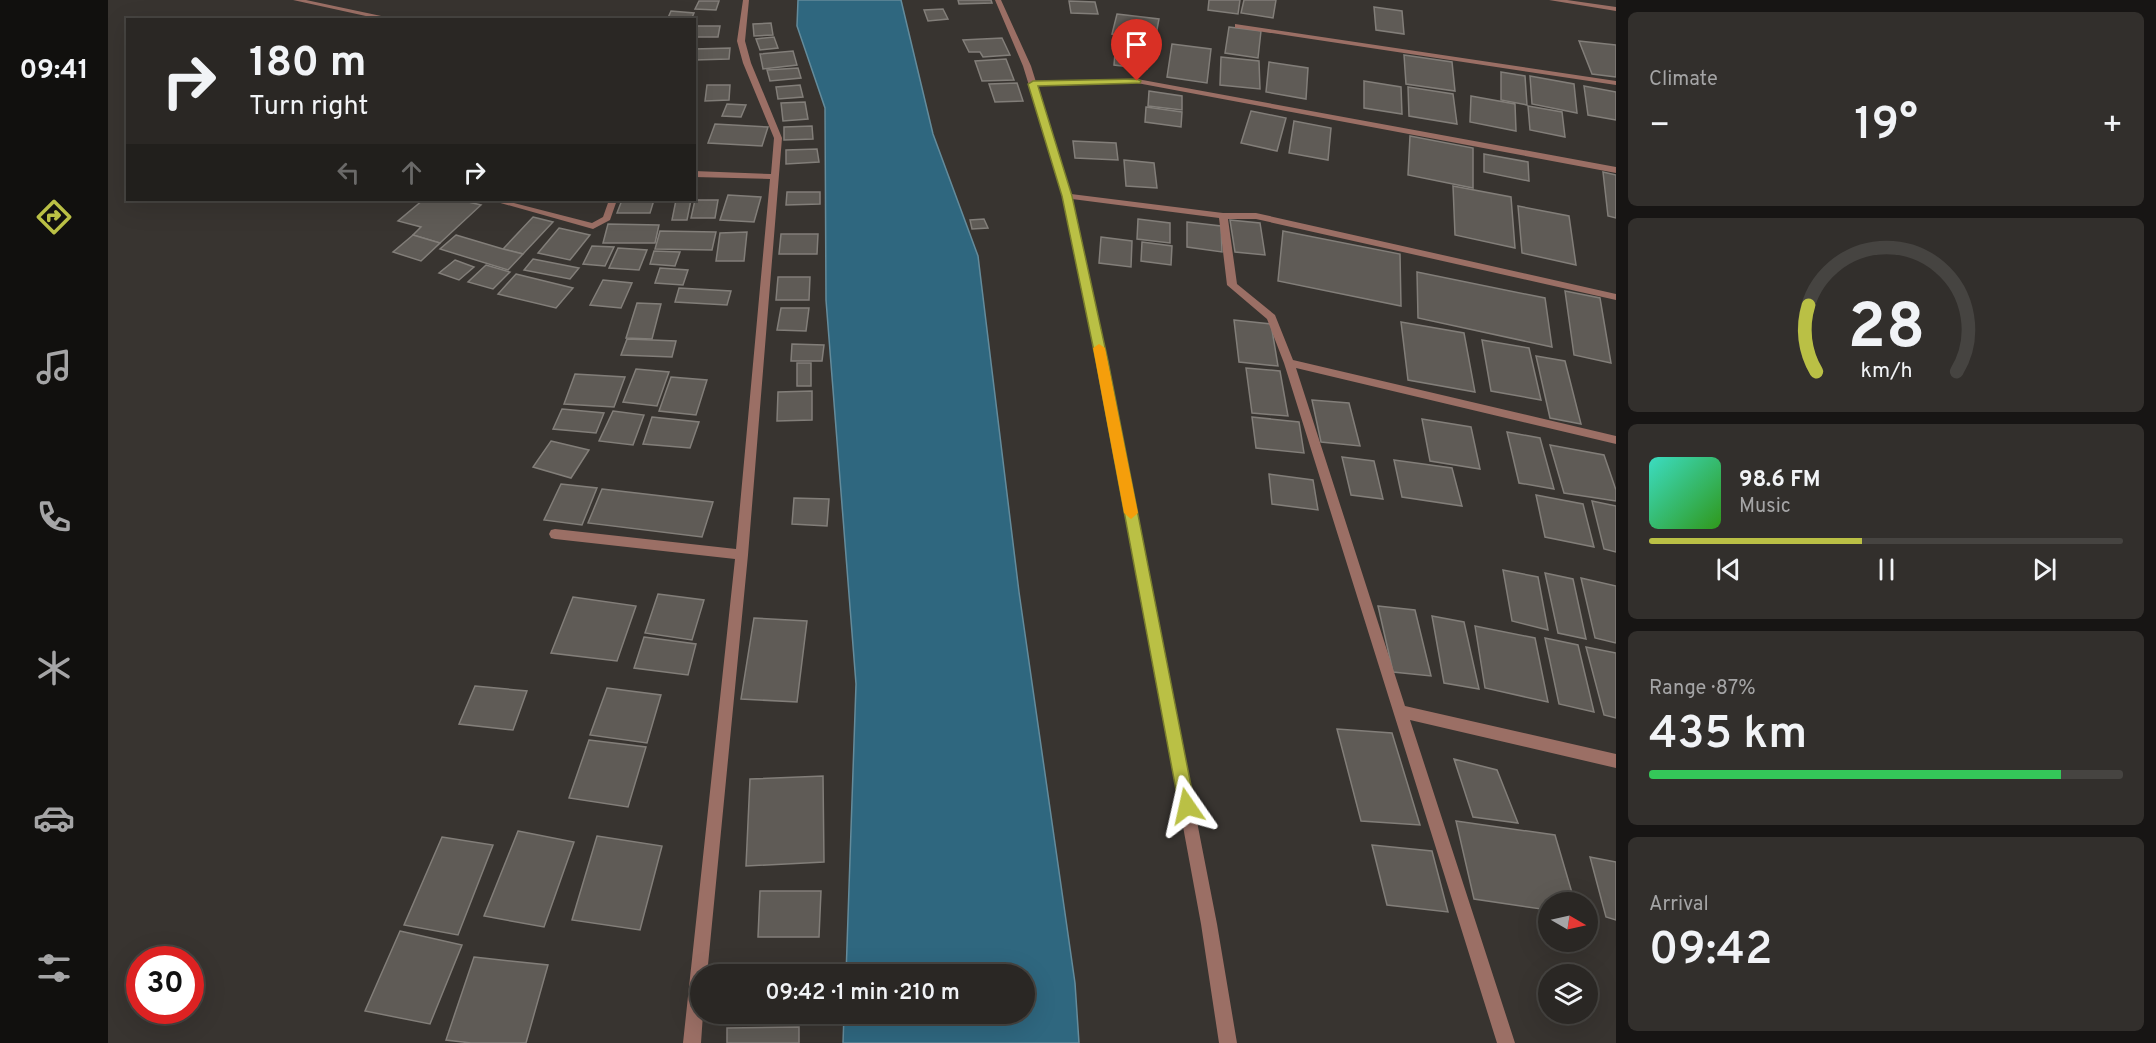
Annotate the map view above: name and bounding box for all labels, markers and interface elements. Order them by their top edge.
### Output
pin [1111,19,1162,81]
icon: arrive [1120,28,1153,61]
text: 180 m [249,38,366,91]
icon: right [150,42,228,120]
text: 09:41 [19,54,89,88]
text: Climate [1649,67,1718,93]
text: Turn right [249,90,368,124]
text: 19° [1854,98,1918,155]
text: − [1649,106,1670,148]
text: + [2102,106,2123,148]
icon: left [332,156,365,189]
icon: ahead [395,156,428,189]
icon: right [458,156,491,189]
icon: directions [33,196,75,238]
text: 28 [1847,291,1925,370]
icon: music [33,346,75,388]
text: km/h [1860,359,1912,386]
text: 98.6 FM [1739,467,1821,494]
text: Music [1739,494,1791,520]
icon: phone [33,496,75,538]
icon: previous [1712,553,1745,586]
icon: pause [1870,553,1903,586]
icon: next [2028,553,2061,586]
icon: climate [33,647,75,689]
text: Range · 87% [1649,676,1756,702]
text: 435 km [1649,707,1807,764]
position arrow [1155,774,1219,838]
icon: car [33,797,75,839]
north arrow [1538,892,1598,952]
map controls [1538,892,1598,1024]
text: Arrival [1649,892,1709,918]
text: 09:42 [1649,923,1773,980]
speed limit sign: 30 [126,946,204,1024]
icon: filters [33,947,75,989]
button: layers [1538,964,1598,1024]
text: 09:42 · 1 min · 210 m [765,980,960,1007]

